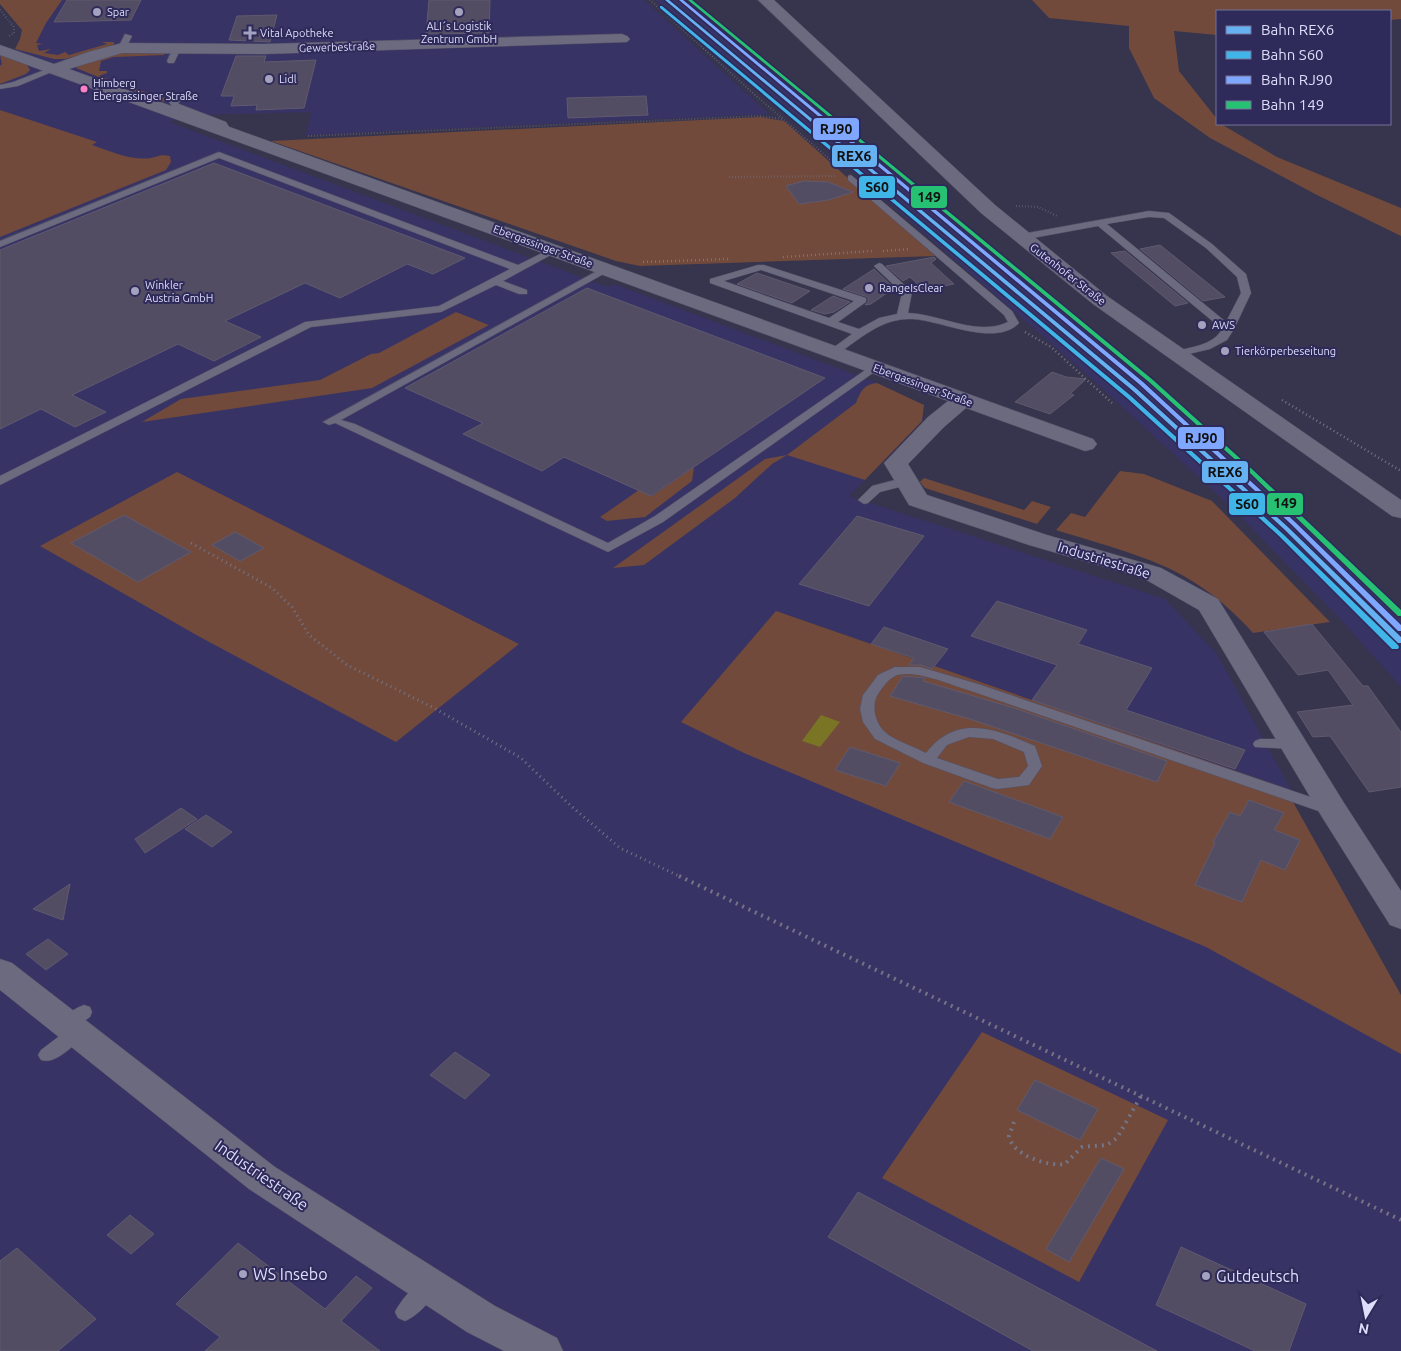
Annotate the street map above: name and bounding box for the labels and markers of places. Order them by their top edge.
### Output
marker: Spar [91,6,103,18]
place label: Spar [107,6,130,18]
marker: ALI´s Logistik Zentrum GmbH [453,6,465,18]
place label: ALI´s Logistik Zentrum GmbH [421,20,497,45]
marker: Vital Apotheke [244,27,256,39]
place label: Vital Apotheke [260,27,334,39]
marker: Lidl [263,73,275,85]
place label: Lidl [279,73,297,85]
place label: Himberg Ebergassinger Straße [93,77,198,102]
marker: Himberg Ebergassinger Straße [79,84,89,94]
place label: Winkler Austria GmbH [145,279,213,304]
marker: RangeIsClear [863,282,875,294]
place label: RangeIsClear [879,282,944,294]
marker: Winkler Austria GmbH [129,285,141,297]
marker: AWS [1196,319,1208,331]
place label: AWS [1212,319,1235,331]
marker: Tierkörperbeseitung [1219,345,1231,357]
place label: Tierkörperbeseitung [1235,345,1336,357]
place label: WS Insebo [253,1265,328,1283]
place label: Gutdeutsch [1216,1267,1299,1285]
marker: WS Insebo [237,1268,249,1280]
marker: Gutdeutsch [1200,1270,1212,1282]

